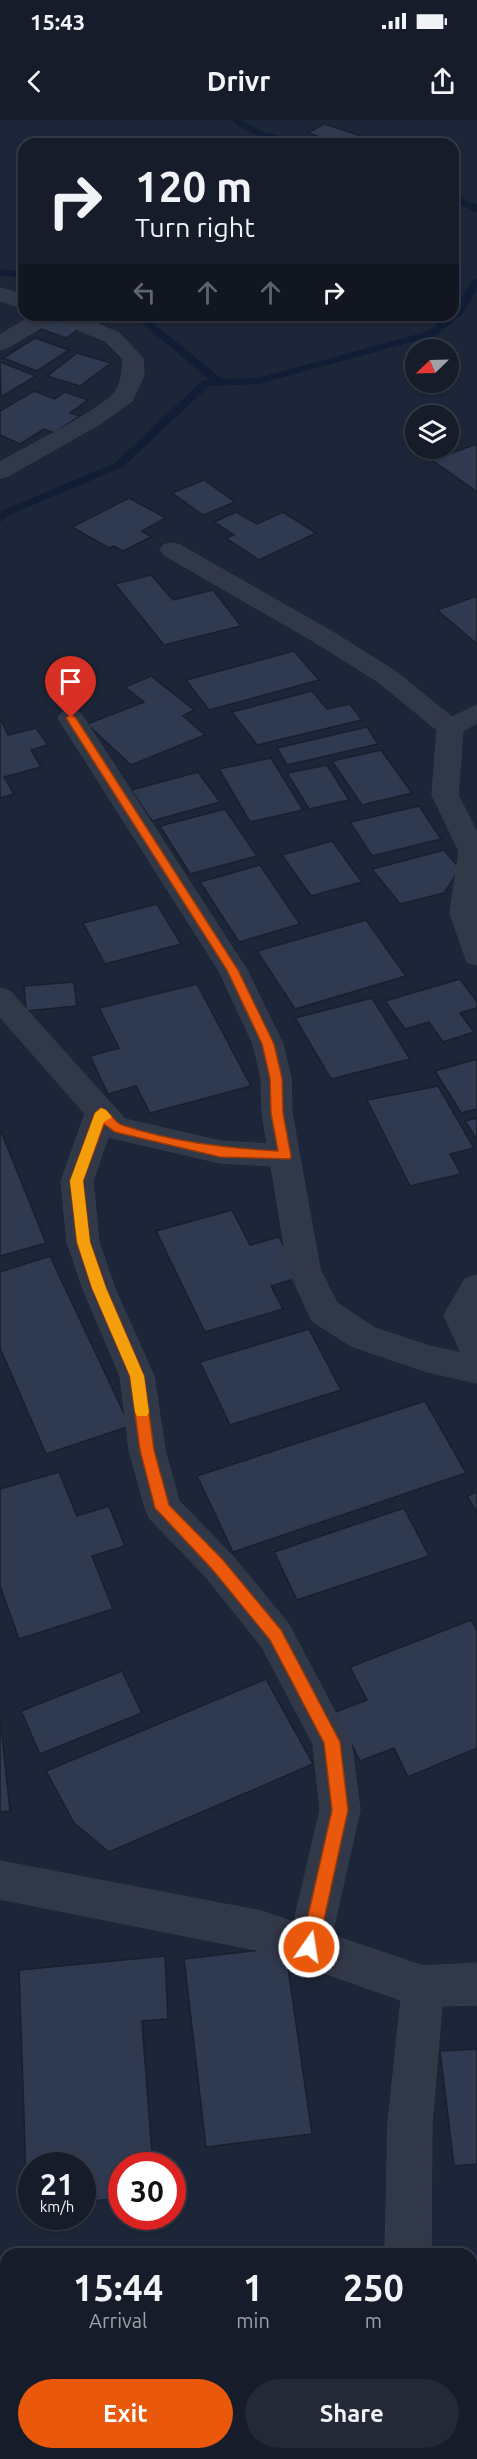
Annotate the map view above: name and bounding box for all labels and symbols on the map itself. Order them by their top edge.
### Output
north arrow [405,339,459,393]
pin [45,656,96,718]
position arrow [277,1915,341,1979]
speed limit sign: 30 [108,2152,186,2230]

